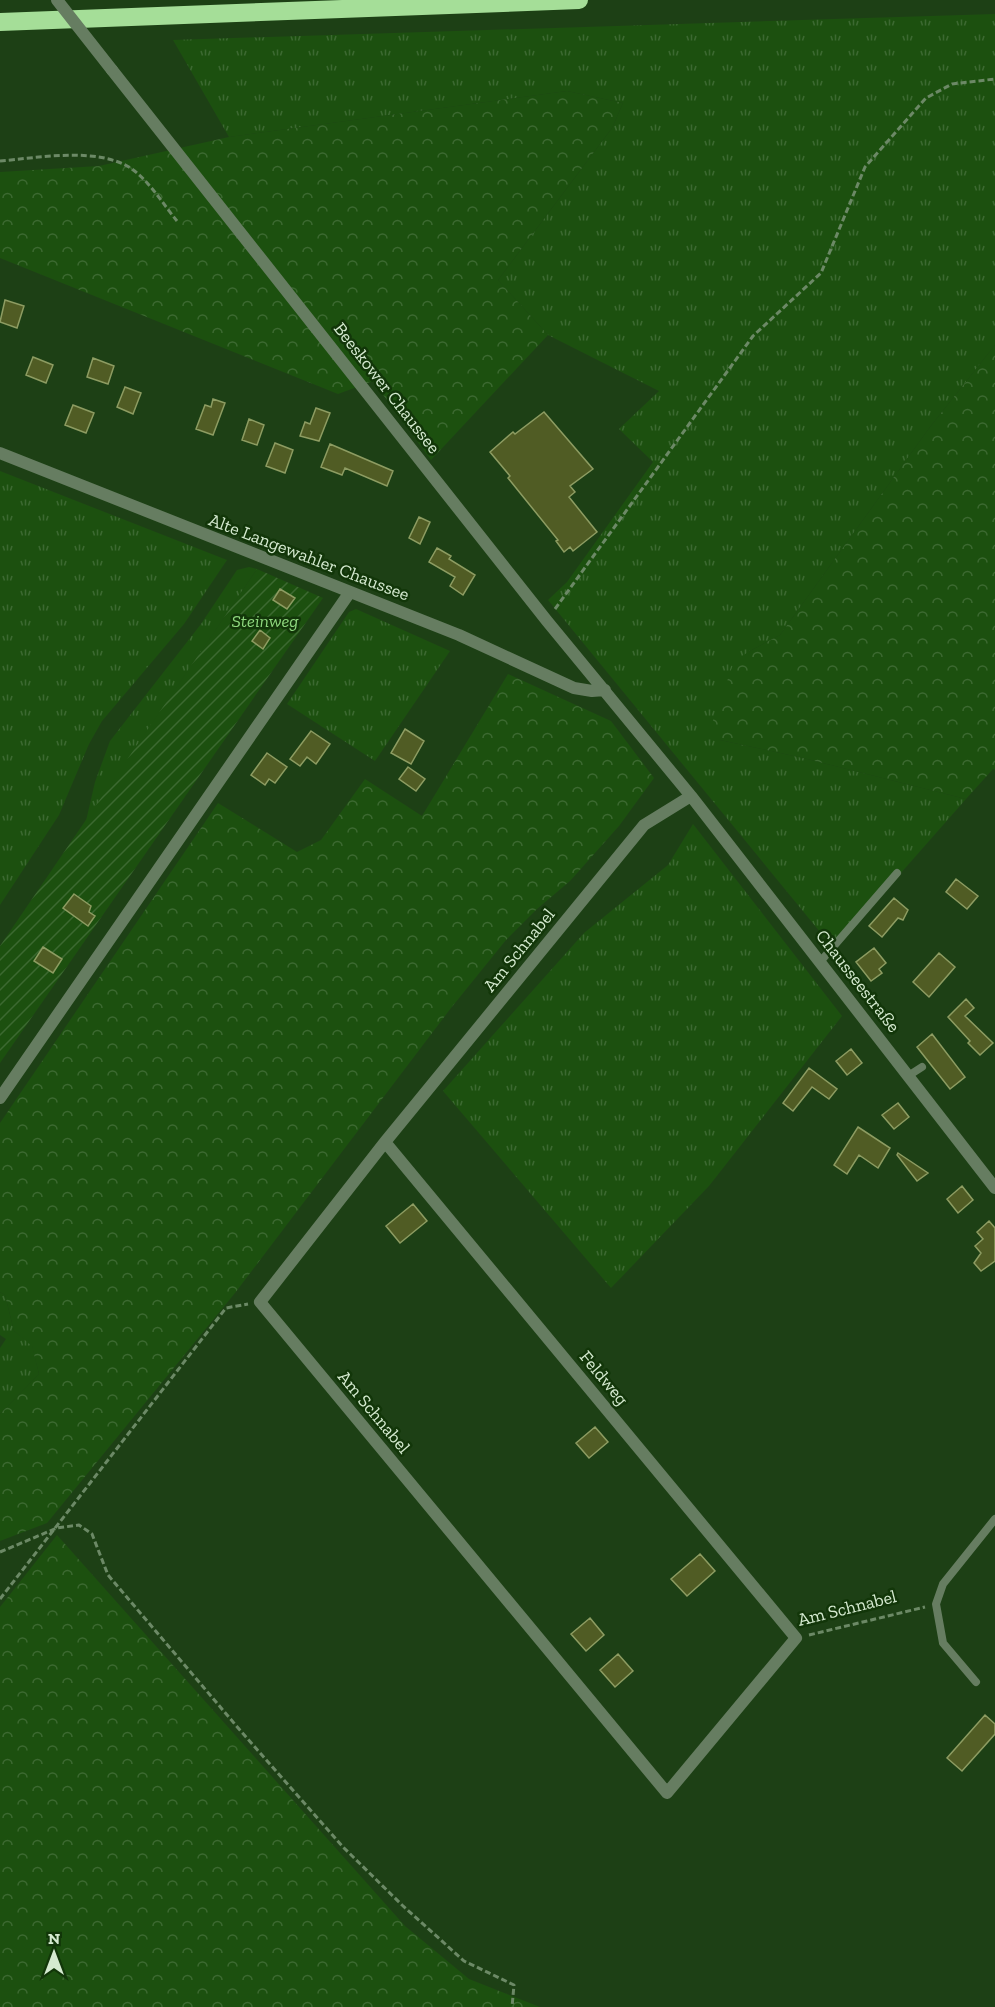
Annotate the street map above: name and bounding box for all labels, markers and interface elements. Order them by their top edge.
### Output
street label: Beeskower Chaussee [329,318,445,458]
street label: Alte Langewahler Chaussee [206,509,412,605]
park label: Steinweg [231,610,299,632]
street label: Am Schnabel [479,904,560,996]
street label: Chausseestraße [811,925,905,1037]
street label: Feldweg [575,1346,633,1410]
street label: Am Schnabel [333,1366,415,1458]
street label: Am Schnabel [795,1585,899,1631]
north arrow [24,1923,84,1983]
text: N [48,1929,60,1948]

